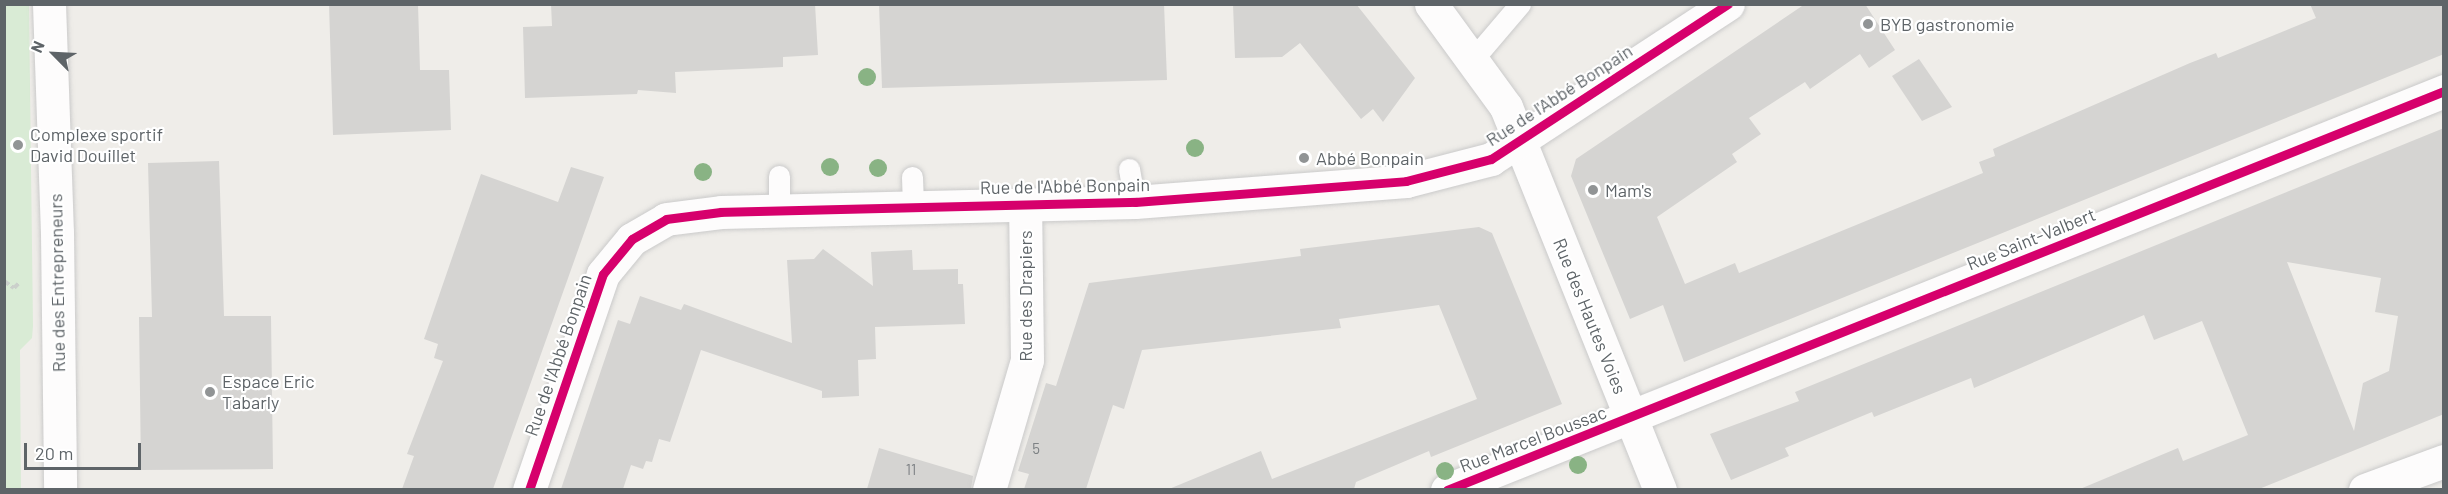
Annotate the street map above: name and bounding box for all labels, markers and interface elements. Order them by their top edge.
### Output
place label: BYB gastronomie [1880,13,2015,35]
marker: BYB gastronomie [1861,17,1875,31]
north arrow [24,24,84,84]
text: N [26,38,48,55]
street label: Rue de l'Abbé Bonpain [1482,40,1636,150]
place label: Complexe sportif David Douillet [30,124,163,166]
marker: Complexe sportif David Douillet [11,138,25,152]
place label: Abbé Bonpain [1316,147,1424,169]
marker: Abbé Bonpain [1297,151,1311,165]
street label: Rue de l'Abbé Bonpain [980,174,1150,198]
place label: Mam's [1605,179,1652,201]
marker: Mam's [1586,183,1600,197]
street label: Rue des Entrepreneurs [45,194,69,372]
street label: Rue Saint-Valbert [1963,203,2099,275]
street label: Rue des Drapiers [1014,230,1036,362]
street label: Rue des Hautes Voies [1549,235,1631,397]
street label: Rue de l'Abbé Bonpain [520,271,596,439]
place label: Espace Eric Tabarly [222,371,315,413]
marker: Espace Eric Tabarly [203,385,217,399]
street label: Rue Marcel Boussac [1457,401,1609,477]
scale bar [27,431,144,469]
house number: 5 [1032,440,1040,458]
text: 20 m [35,442,73,464]
house number: 11 [906,461,916,479]

